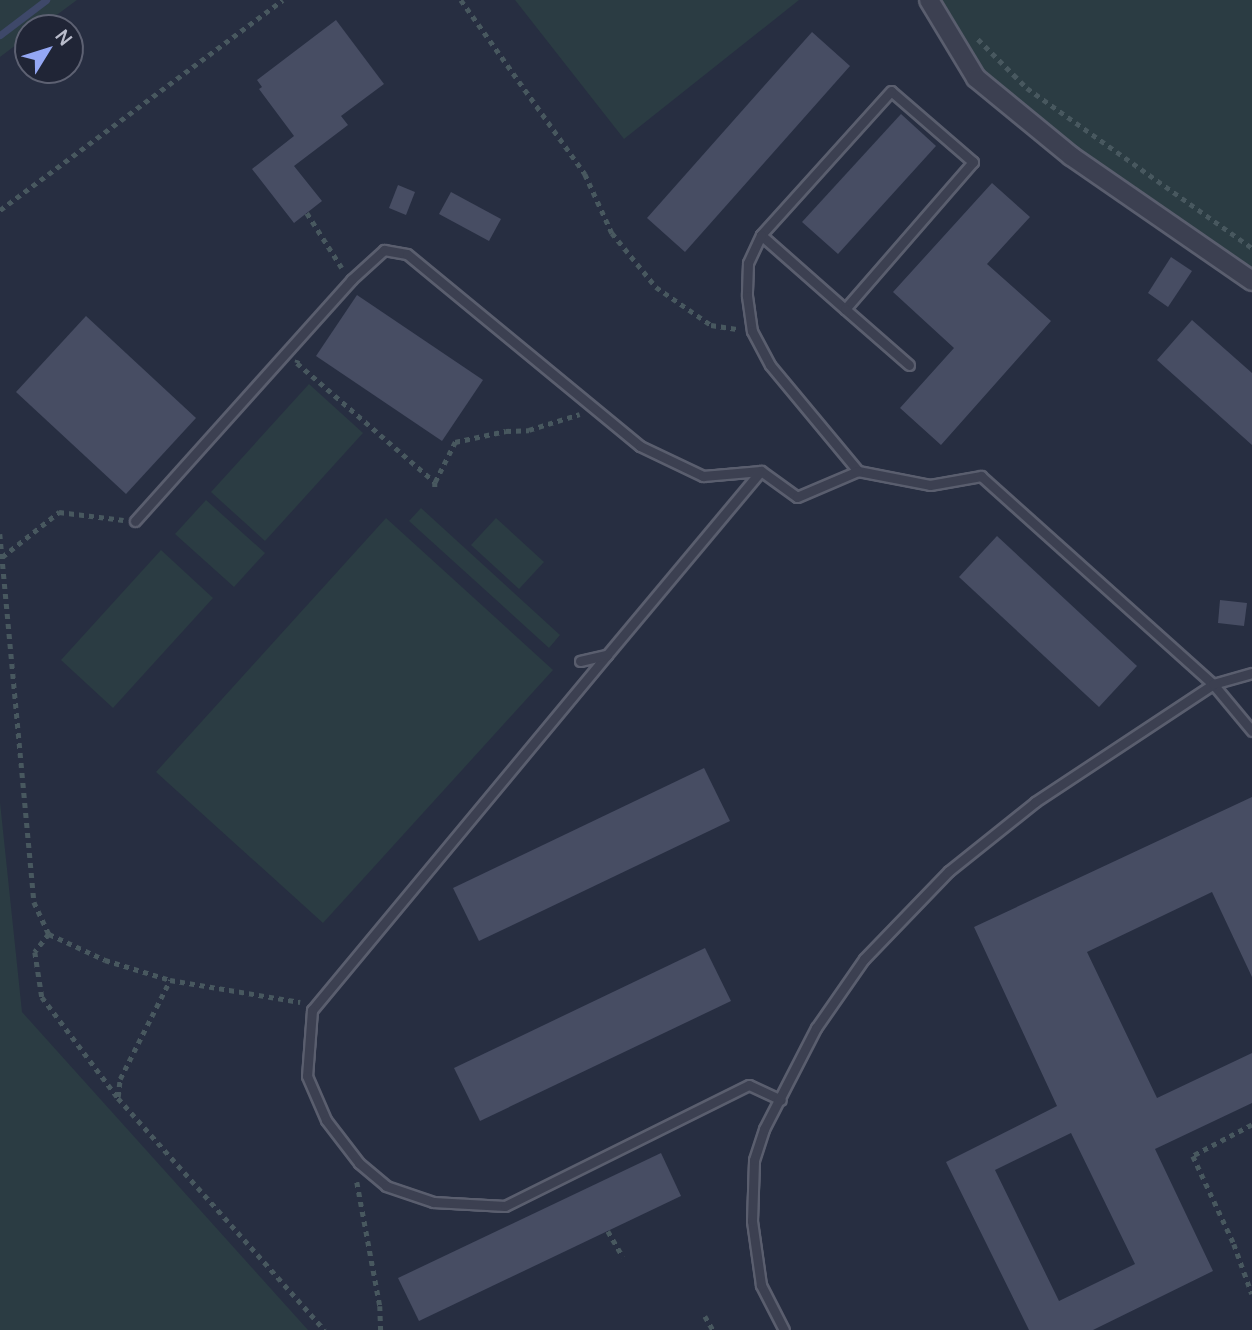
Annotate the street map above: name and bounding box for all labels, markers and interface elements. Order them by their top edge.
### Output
north arrow [14,14,84,84]
text: N [50,24,78,51]

